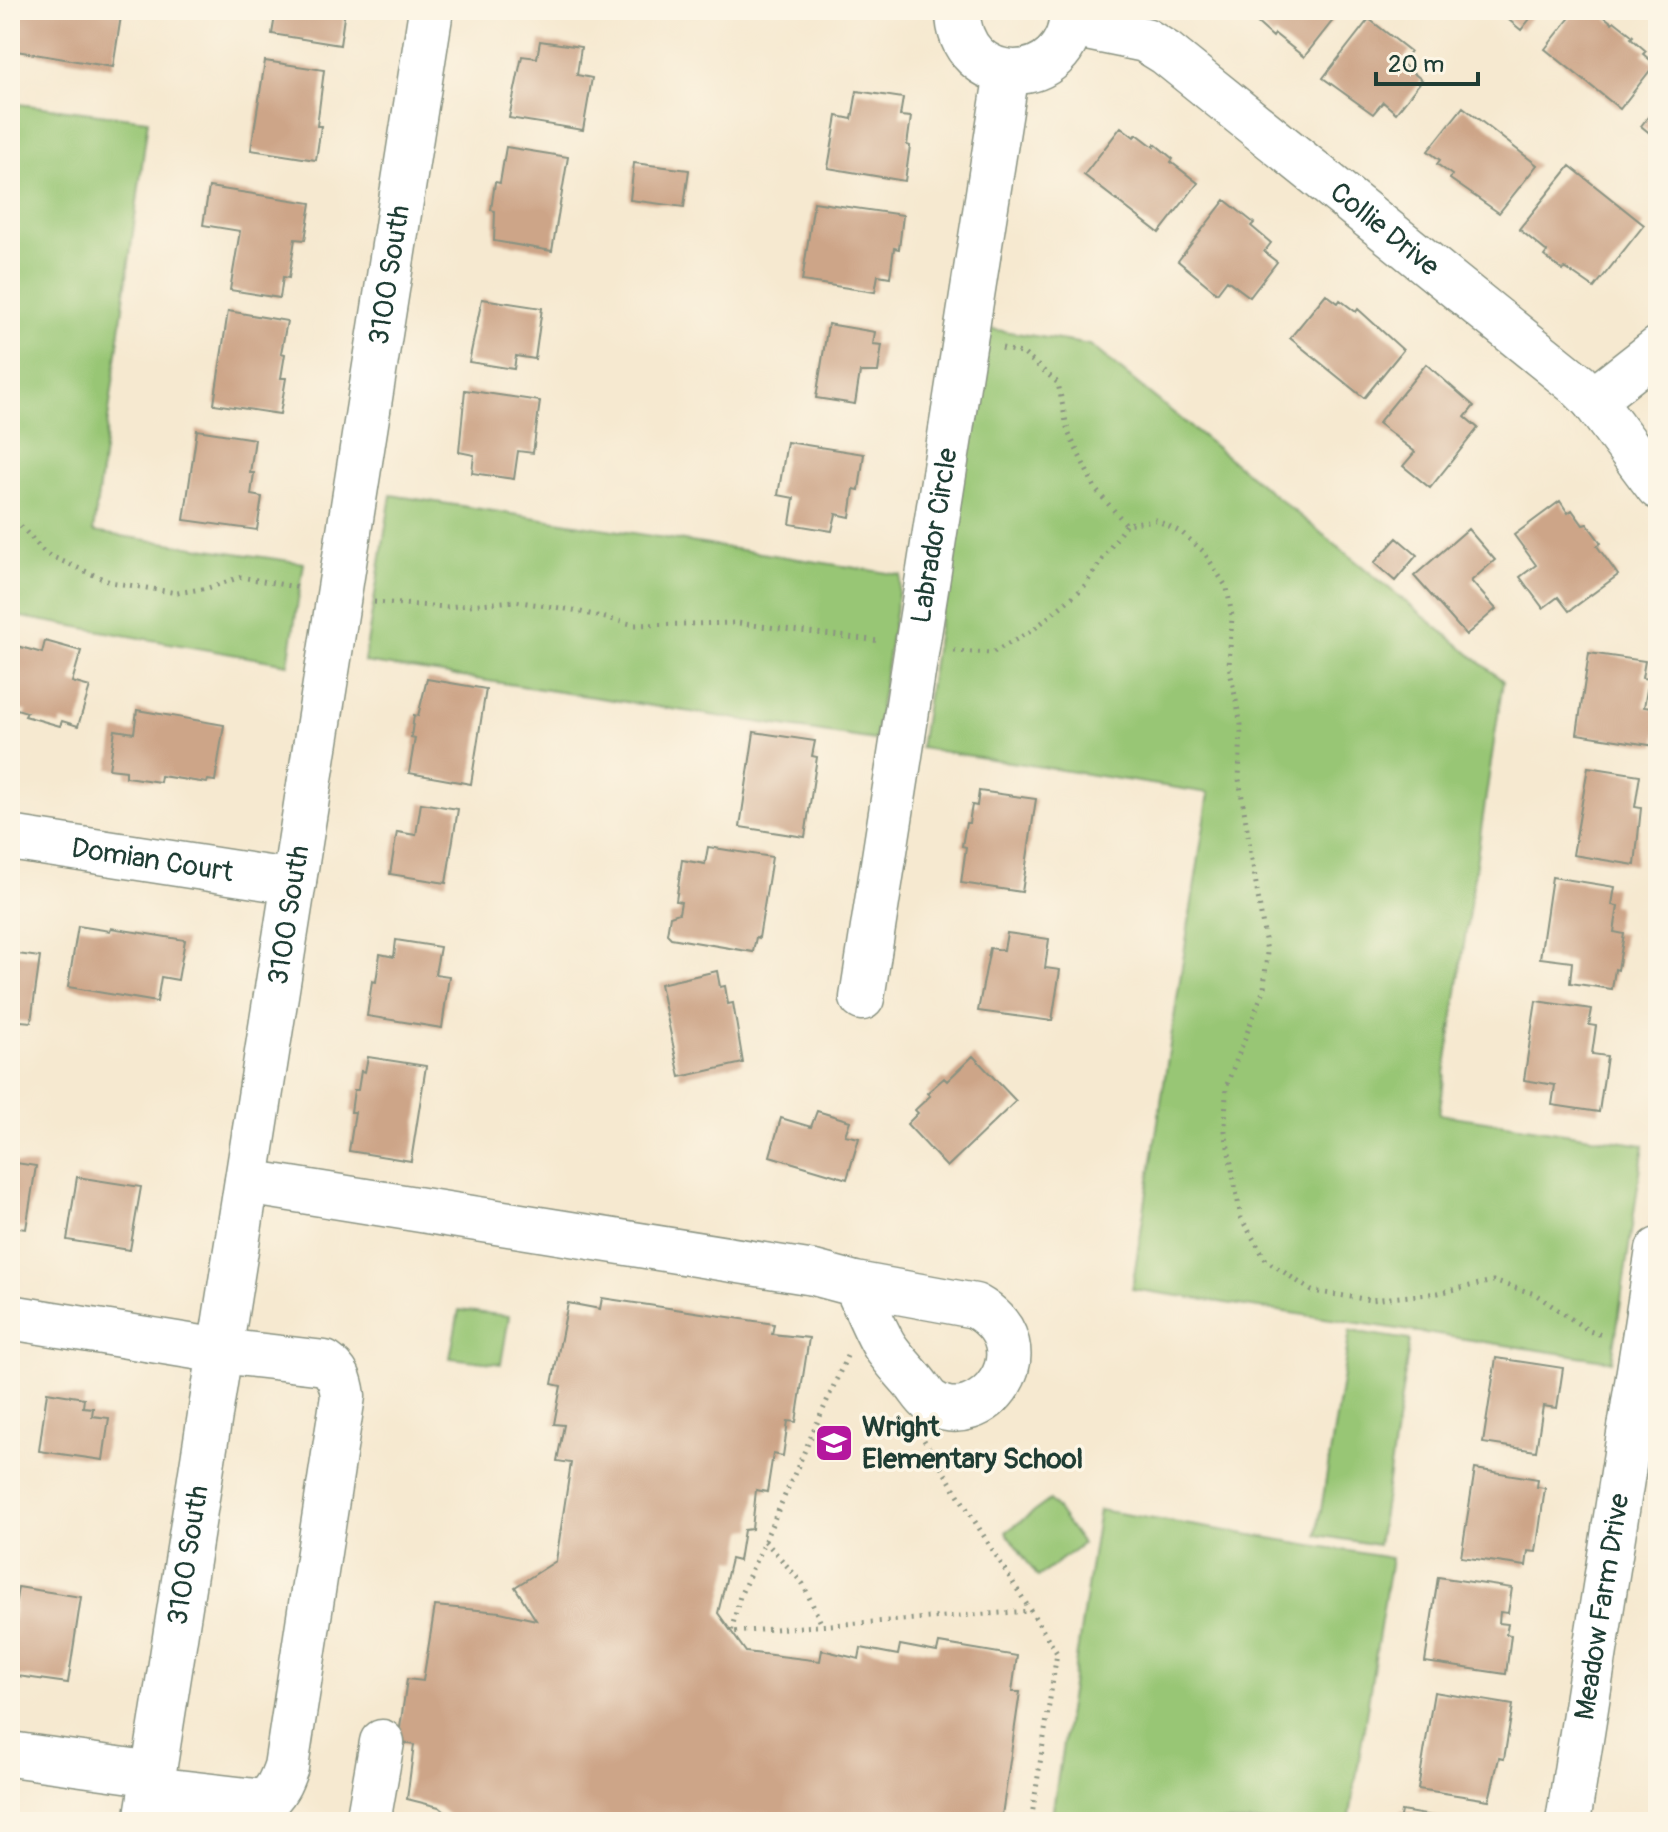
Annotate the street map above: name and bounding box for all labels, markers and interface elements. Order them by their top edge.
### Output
scale bar [1376,36,1478,86]
text: 20 m [1388,50,1444,79]
street label: Collie Drive [1323,175,1447,284]
street label: 3100 South [361,203,418,347]
street label: Labrador Circle [903,445,965,626]
street label: Domian Court [69,830,236,890]
street label: 3100 South [260,843,317,987]
place label: Wright Elementary School [862,1410,1083,1477]
school or university icon: Wright Elementary School [813,1422,855,1464]
street label: 3100 South [160,1483,216,1628]
street label: Meadow Farm Drive [1567,1491,1637,1722]

